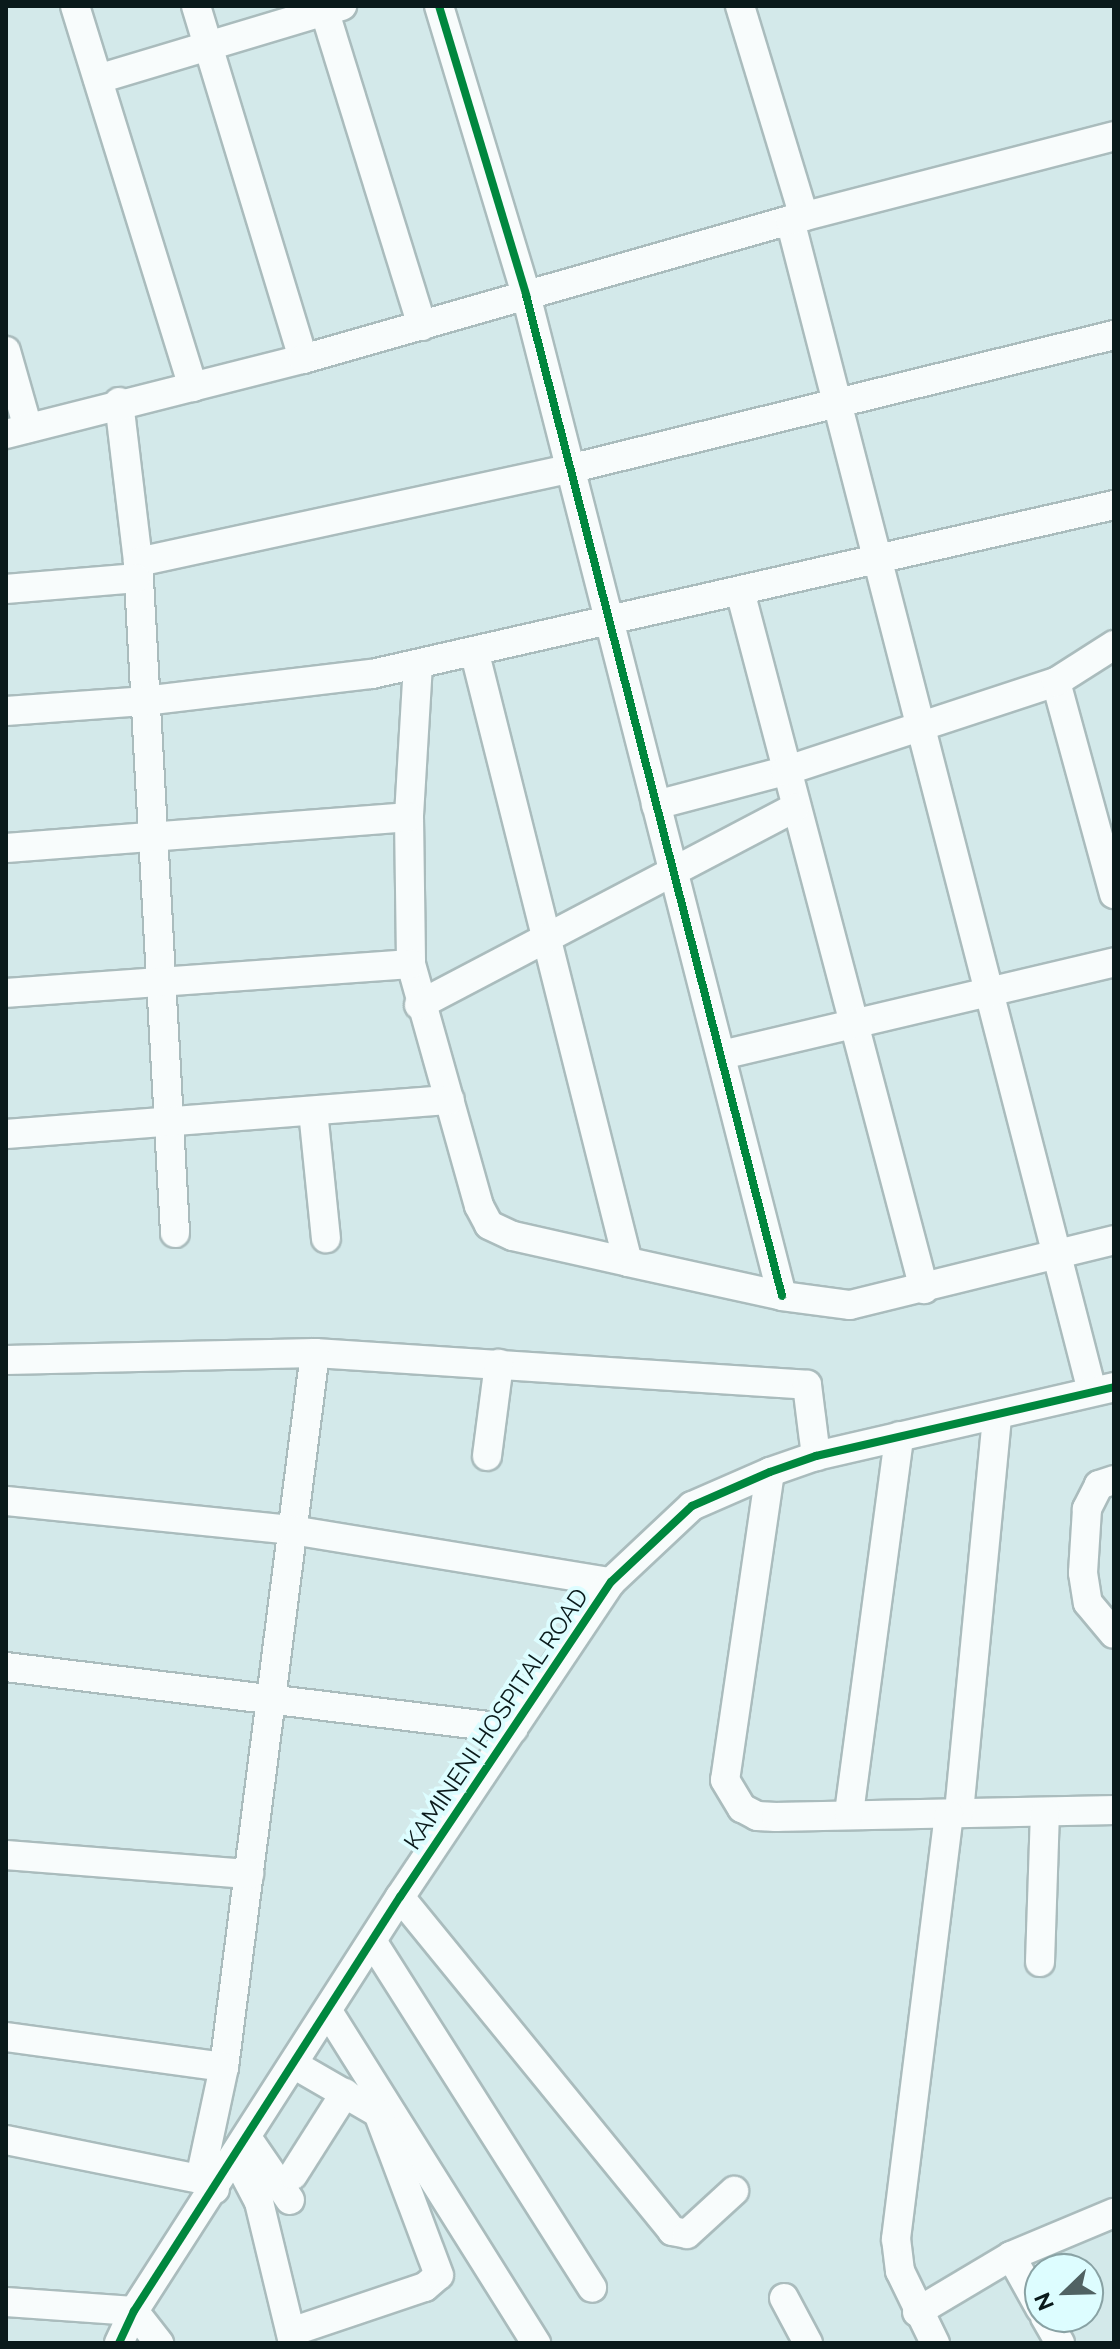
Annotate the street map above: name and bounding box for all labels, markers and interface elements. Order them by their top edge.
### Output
street label: KAMINENI HOSPITAL ROAD [398,1583,594,1855]
north arrow [1024,2253,1104,2333]
text: N [1029,2289,1059,2314]

